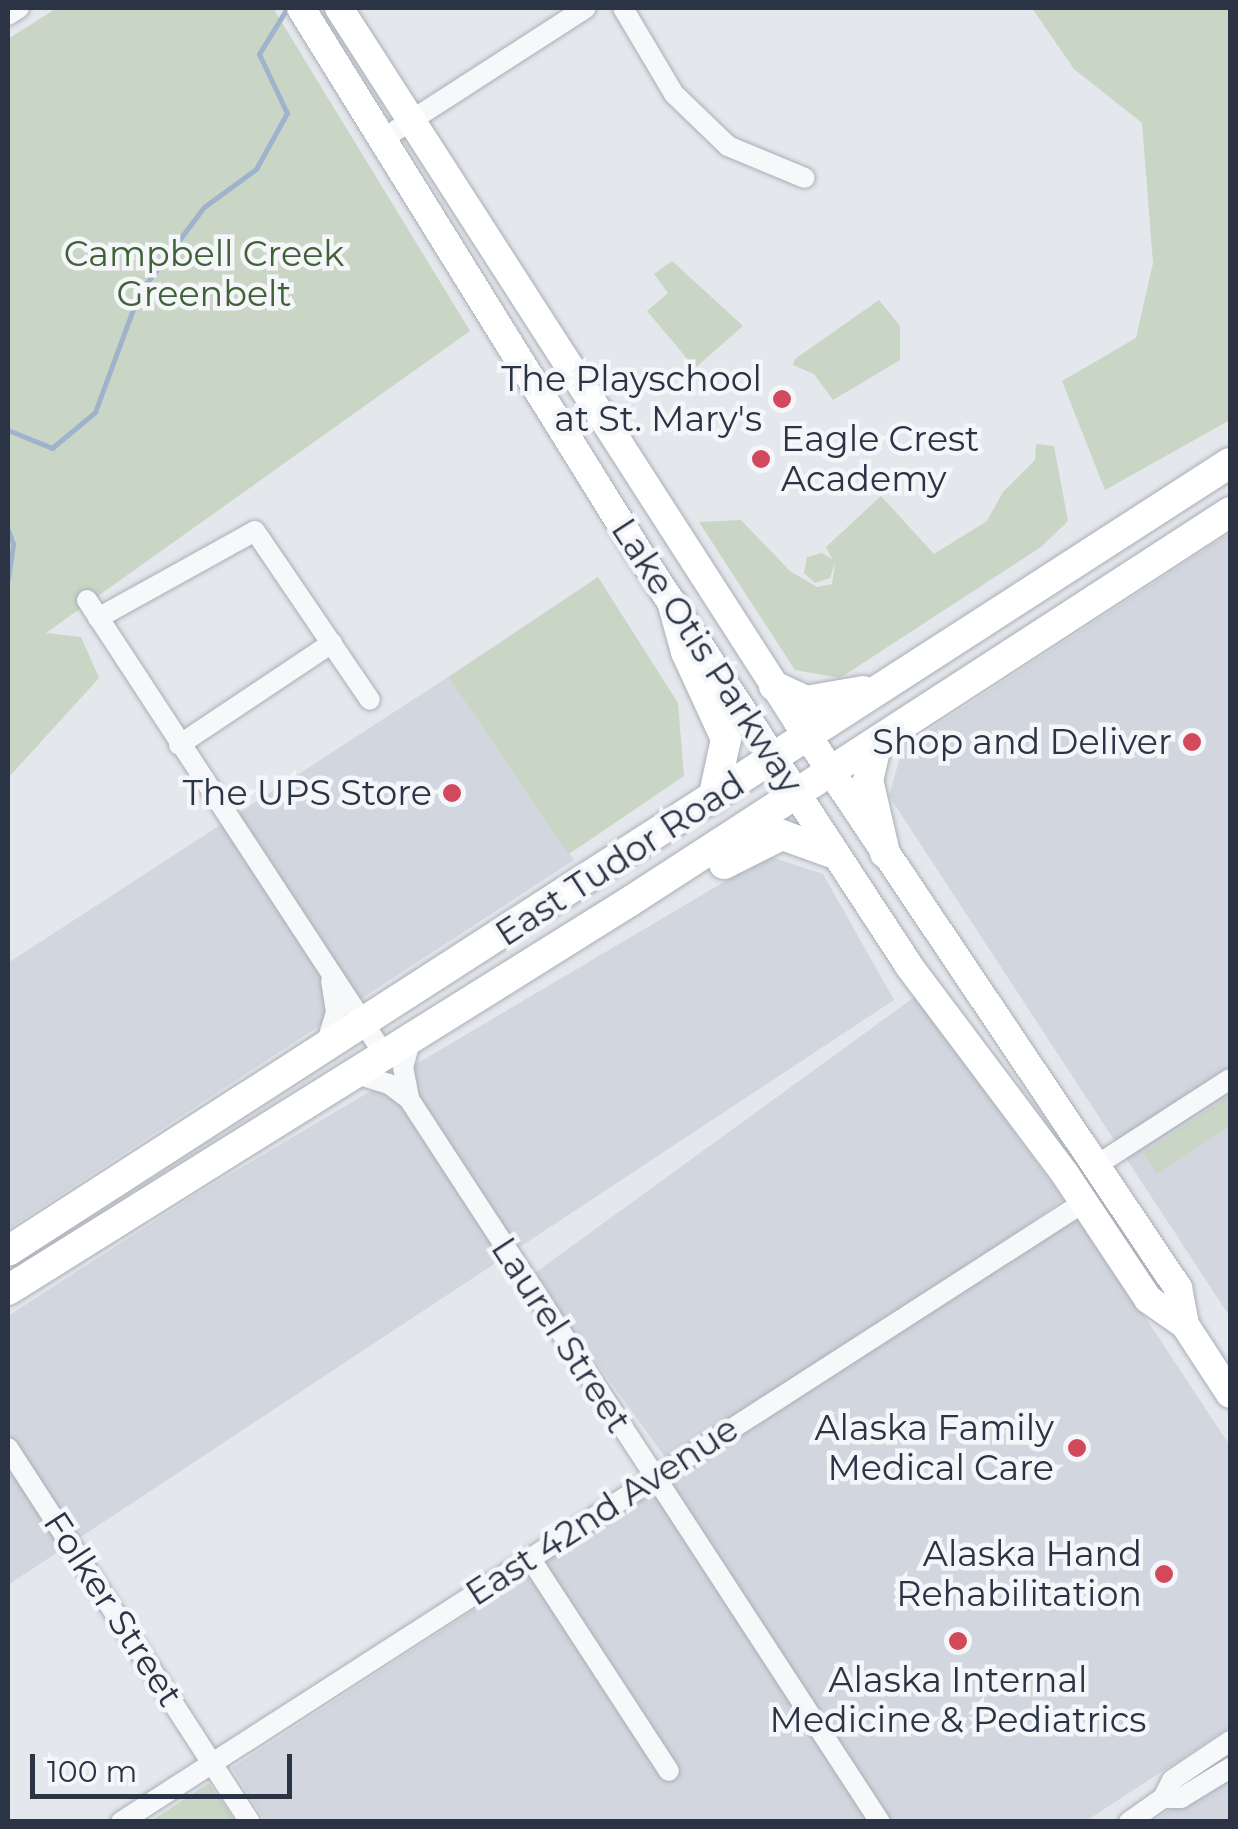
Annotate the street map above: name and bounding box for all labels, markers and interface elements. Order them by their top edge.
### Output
park label: Campbell Creek Greenbelt [64,233,344,315]
place label: The Playschool at St. Mary's [501,358,762,440]
marker: The Playschool at St. Mary's [771,388,793,410]
place label: Eagle Crest Academy [781,418,979,500]
marker: Eagle Crest Academy [750,448,772,470]
street label: Lake Otis Parkway [602,511,812,801]
place label: Shop and Deliver [872,721,1172,763]
marker: Shop and Deliver [1181,731,1203,753]
street label: East Tudor Road [488,763,752,955]
place label: The UPS Store [183,772,432,814]
marker: The UPS Store [441,782,463,804]
street label: Laurel Street [482,1230,640,1440]
street label: East 42nd Avenue [458,1407,746,1615]
place label: Alaska Family Medical Care [815,1407,1054,1489]
marker: Alaska Family Medical Care [1064,1435,1090,1461]
street label: Folker Street [35,1504,191,1714]
place label: Alaska Hand Rehabilitation [896,1533,1142,1615]
marker: Alaska Hand Rehabilitation [1151,1561,1177,1587]
marker: Alaska Internal Medicine & Pediatrics [945,1628,971,1654]
place label: Alaska Internal Medicine & Pediatrics [770,1659,1146,1741]
scale bar [35,1734,298,1796]
text: 100 m [47,1753,137,1790]

